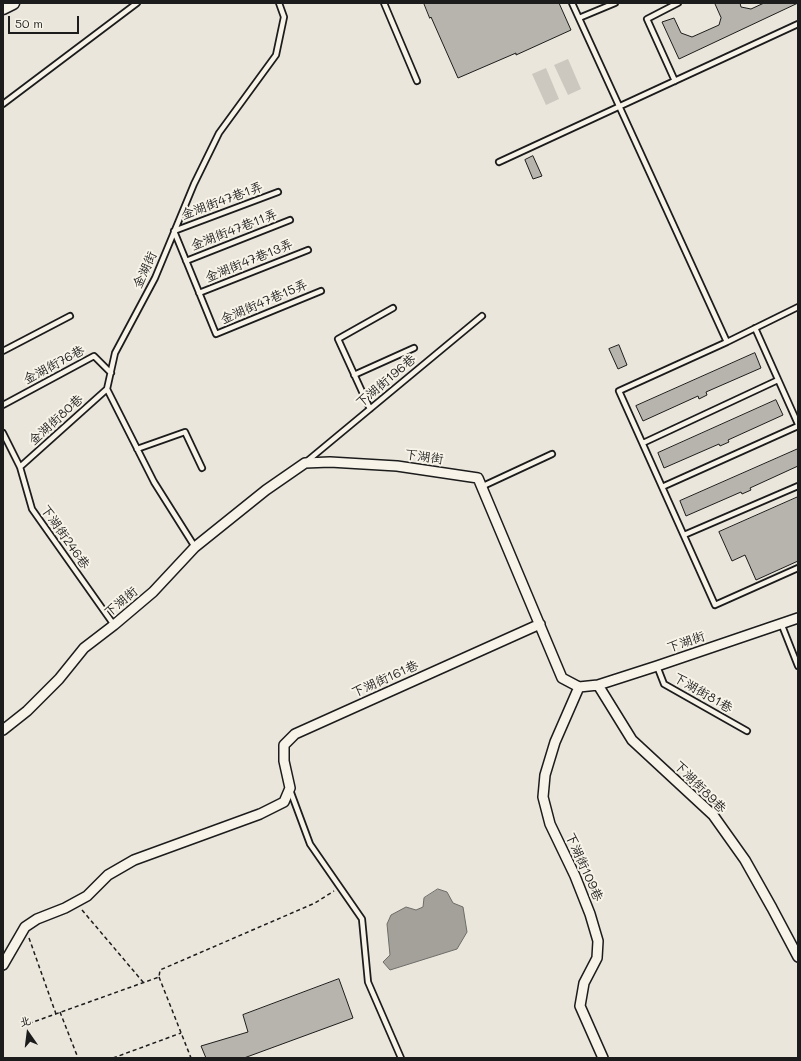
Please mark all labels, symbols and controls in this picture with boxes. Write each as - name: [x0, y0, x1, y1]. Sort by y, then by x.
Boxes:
- scale bar: [10, 8, 81, 34]
- text: 50 m: [15, 15, 43, 31]
- street label: 金湖街47巷1弄: [179, 179, 265, 223]
- street label: 金湖街47巷11弄: [189, 206, 279, 254]
- street label: 金湖街47巷13弄: [203, 236, 295, 286]
- street label: 金湖街: [130, 249, 160, 291]
- street label: 金湖街47巷15弄: [218, 277, 310, 327]
- street label: 金湖街76巷: [21, 342, 87, 388]
- street label: 下湖街196巷: [353, 351, 419, 411]
- street label: 金湖街80巷: [26, 391, 86, 449]
- street label: 下湖街: [404, 447, 444, 467]
- street label: 下湖街246巷: [37, 502, 93, 572]
- street label: 下湖街: [101, 583, 141, 621]
- street label: 下湖街: [665, 628, 707, 656]
- street label: 下湖街161巷: [349, 657, 421, 701]
- street label: 下湖街81巷: [671, 670, 735, 716]
- street label: 下湖街89巷: [671, 758, 729, 816]
- street label: 下湖街109巷: [562, 830, 606, 904]
- text: 北: [18, 1012, 32, 1029]
- north arrow: [8, 1013, 48, 1053]

